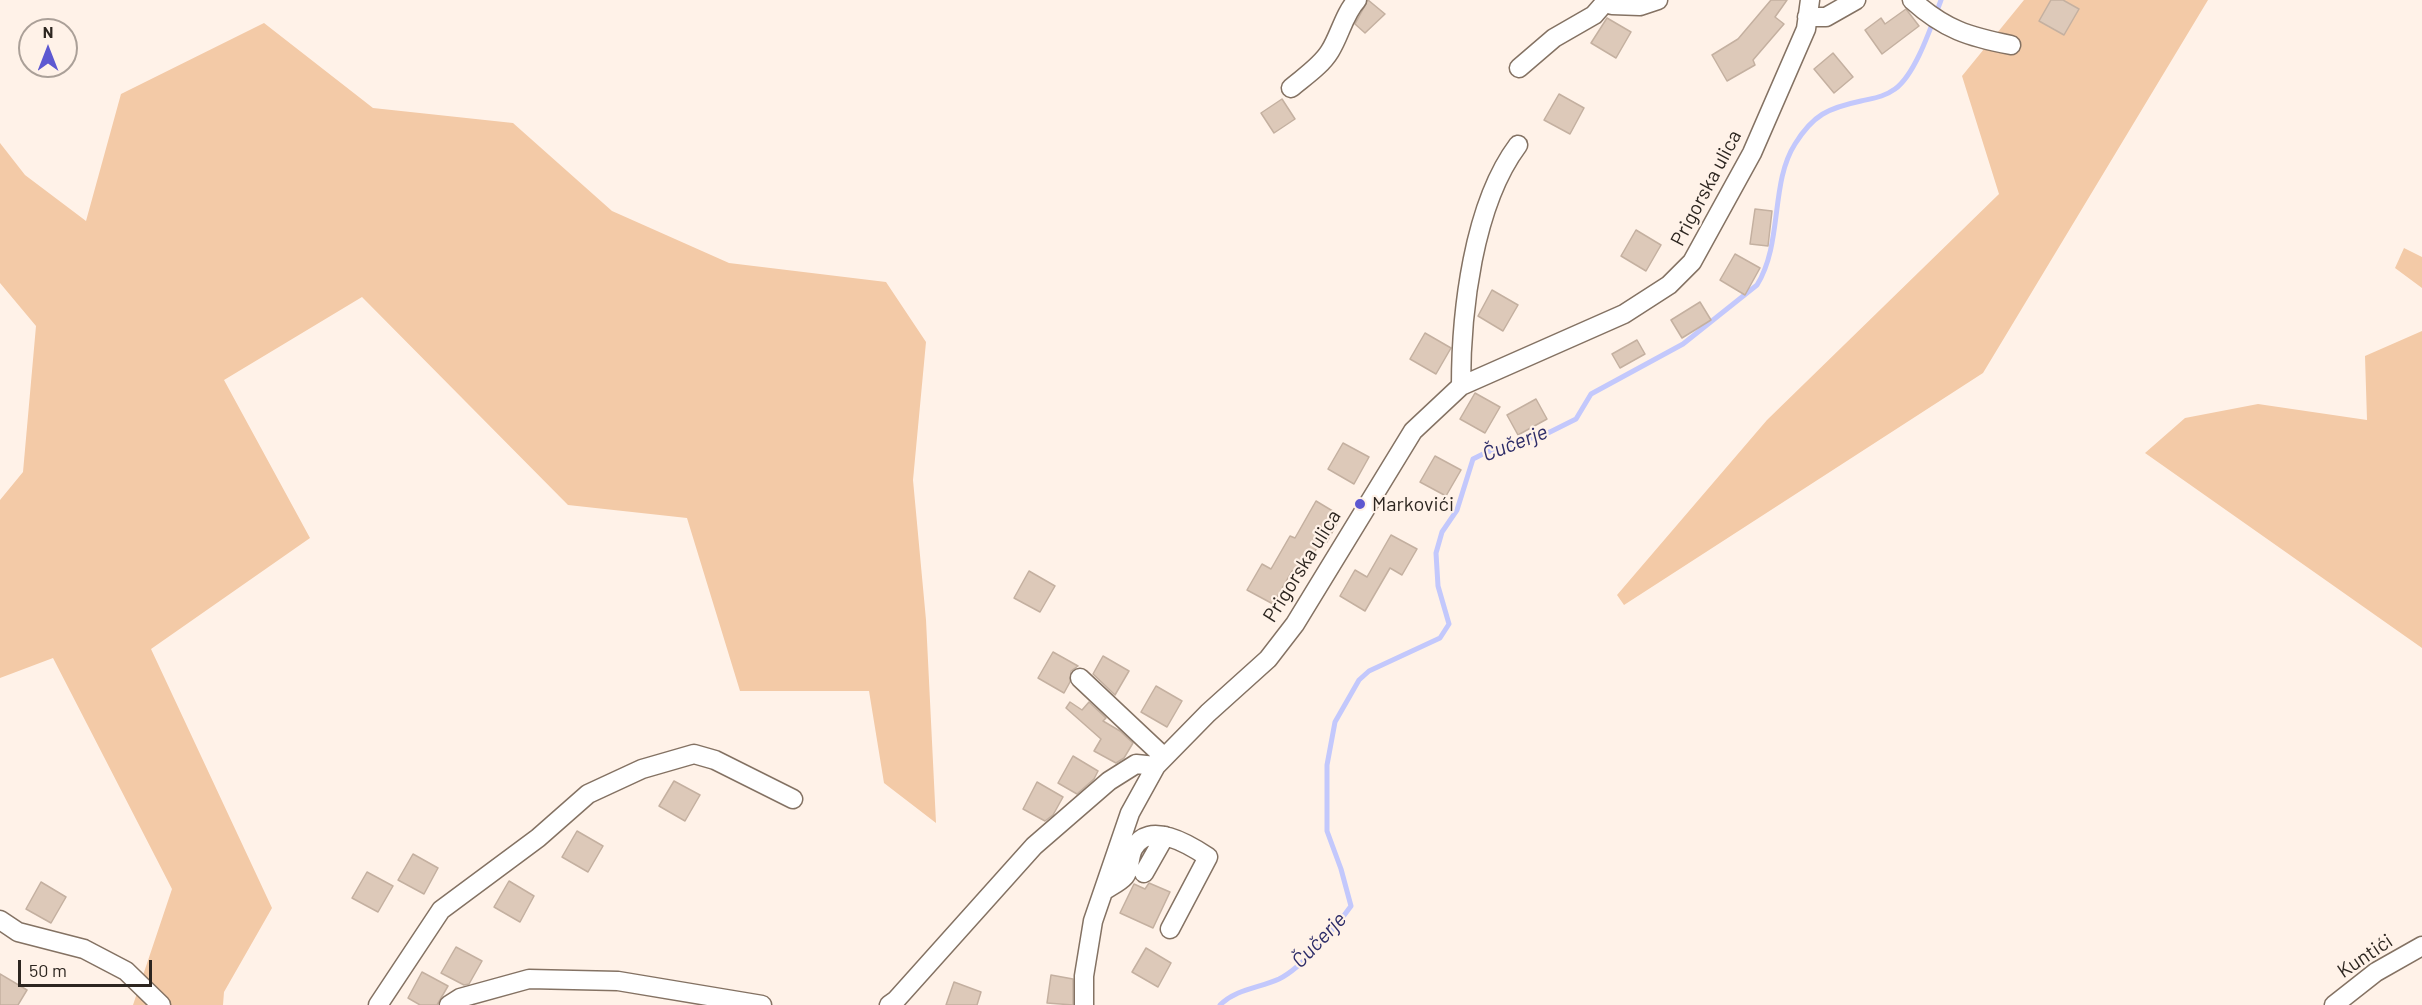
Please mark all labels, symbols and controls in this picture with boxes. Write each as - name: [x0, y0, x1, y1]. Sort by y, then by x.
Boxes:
- north arrow: [18, 18, 78, 78]
- text: N: [43, 22, 53, 41]
- street label: Prigorska ulica: [1665, 126, 1747, 250]
- water label: Čučerje: [1479, 419, 1551, 467]
- place label: Markovići: [1372, 492, 1454, 516]
- marker: Markovići: [1353, 497, 1367, 511]
- street label: Prigorska ulica: [1258, 505, 1346, 627]
- water label: Čučerje: [1286, 907, 1352, 973]
- street label: Kuntići: [2333, 929, 2397, 983]
- scale bar: [21, 948, 154, 986]
- text: 50 m: [29, 959, 67, 981]

